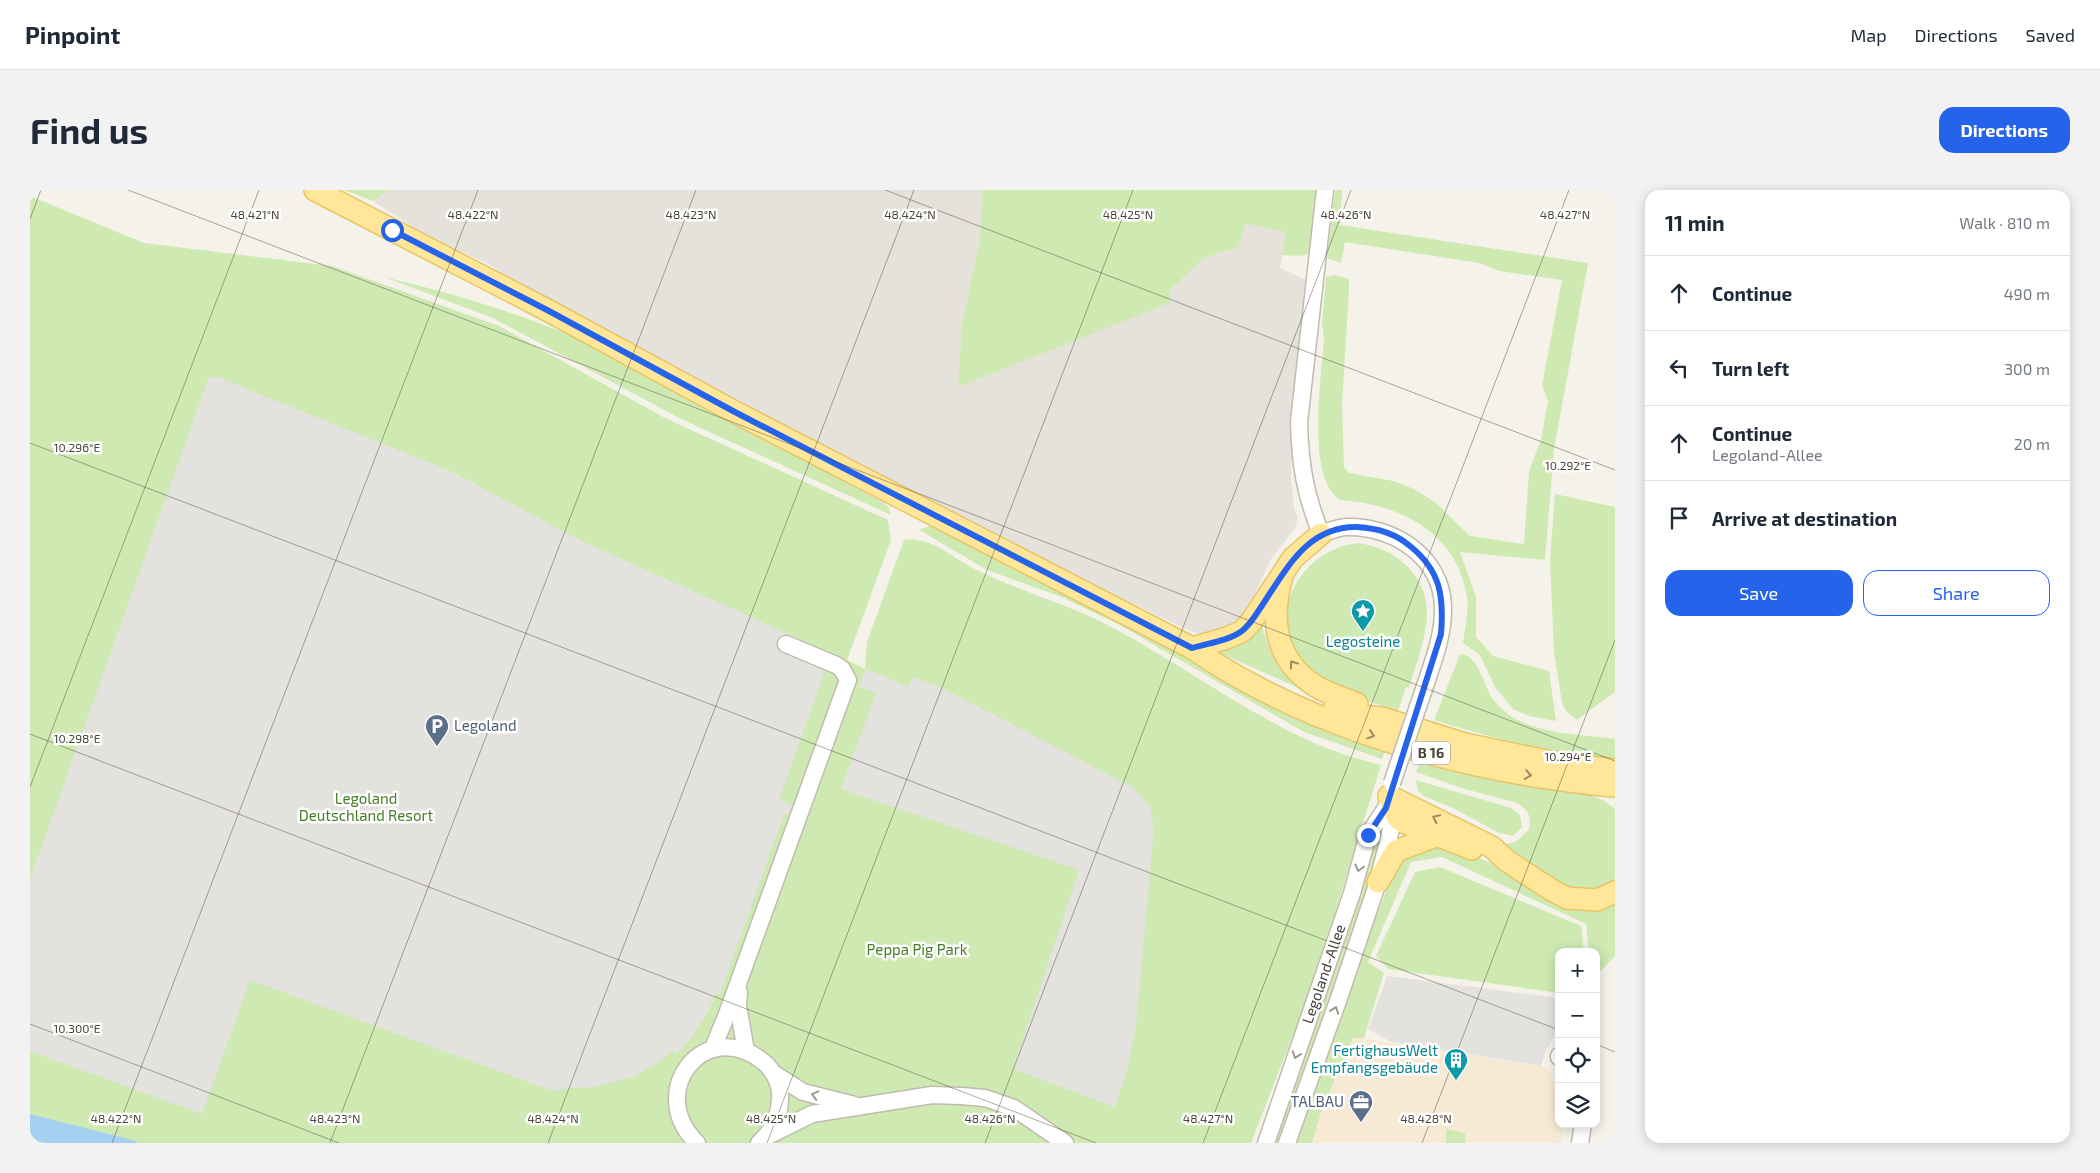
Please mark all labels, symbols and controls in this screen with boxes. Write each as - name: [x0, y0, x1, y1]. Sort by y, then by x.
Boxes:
- text: Pinpoint: [25, 20, 120, 49]
- text: Map: [1850, 24, 1887, 46]
- text: Directions: [1915, 24, 1998, 46]
- text: Saved: [2026, 24, 2075, 46]
- button: Directions: [1939, 107, 2070, 153]
- text: Find us: [30, 109, 148, 151]
- text: 48.421°N: [230, 207, 280, 221]
- text: 48.422°N: [448, 207, 499, 221]
- text: 48.423°N: [666, 207, 716, 221]
- text: 48.424°N: [884, 207, 936, 221]
- text: 48.425°N: [1103, 207, 1153, 221]
- text: 48.426°N: [1320, 207, 1372, 221]
- text: 48.427°N: [1540, 207, 1590, 221]
- text: 11 min: [1665, 210, 1725, 235]
- text: Walk · 810 m: [1959, 213, 2050, 232]
- route start: [381, 219, 404, 242]
- icon: ahead: [1665, 279, 1693, 307]
- text: Continue: [1712, 282, 1792, 305]
- text: 490 m: [2004, 284, 2050, 303]
- icon: left: [1665, 354, 1693, 382]
- text: Turn left: [1712, 357, 1789, 380]
- text: 300 m: [2004, 359, 2050, 378]
- text: Continue: [1712, 422, 1792, 445]
- icon: ahead: [1665, 429, 1693, 457]
- text: 20 m: [2014, 434, 2050, 453]
- text: 10.296°E: [54, 440, 100, 454]
- text: Legoland-Allee: [1712, 445, 1823, 464]
- text: 10.292°E: [1545, 458, 1591, 472]
- icon: arrive: [1665, 504, 1693, 532]
- text: Arrive at destination: [1712, 507, 1897, 530]
- button: Save: [1665, 570, 1853, 616]
- button: Share: [1863, 570, 2050, 616]
- place icon: Legosteine: [1350, 598, 1376, 632]
- place label: Legosteine: [1326, 632, 1400, 650]
- one-way arrow: [1290, 660, 1299, 670]
- parking icon: Legoland: [424, 713, 450, 747]
- place label: Legoland: [454, 716, 517, 734]
- one-way arrow: [1366, 729, 1375, 739]
- text: 10.298°E: [54, 731, 101, 745]
- road number: B 16: [1412, 742, 1450, 764]
- text: 10.294°E: [1545, 749, 1592, 763]
- one-way arrow: [1525, 769, 1533, 780]
- park label: Legoland Deutschland Resort: [299, 789, 433, 824]
- one-way arrow: [1432, 814, 1441, 824]
- route end: [1357, 824, 1380, 847]
- one-way arrow: [1355, 863, 1365, 871]
- street label: Legoland-Allee: [1298, 922, 1348, 1026]
- park label: Peppa Pig Park: [867, 940, 968, 958]
- map controls: [1555, 948, 1600, 1128]
- button: +: [1555, 948, 1600, 993]
- button: −: [1555, 993, 1600, 1038]
- one-way arrow: [1329, 1006, 1339, 1015]
- text: 10.300°E: [54, 1021, 101, 1035]
- button: locate: [1555, 1038, 1600, 1083]
- place label: FertighausWelt Empfangsgebäude: [1311, 1041, 1438, 1076]
- building icon: FertighausWelt Empfangsgebäude: [1443, 1047, 1469, 1081]
- one-way arrow: [1292, 1050, 1302, 1059]
- button: layers: [1555, 1083, 1600, 1128]
- office icon: TALBAU: [1348, 1089, 1374, 1123]
- one-way arrow: [811, 1090, 820, 1101]
- place label: TALBAU: [1291, 1092, 1344, 1110]
- text: 48.422°N: [91, 1111, 142, 1125]
- text: 48.423°N: [310, 1111, 360, 1125]
- text: 48.424°N: [527, 1111, 579, 1125]
- text: 48.425°N: [746, 1111, 796, 1125]
- text: 48.426°N: [964, 1111, 1016, 1125]
- text: 48.427°N: [1183, 1111, 1233, 1125]
- text: 48.428°N: [1400, 1111, 1452, 1125]

